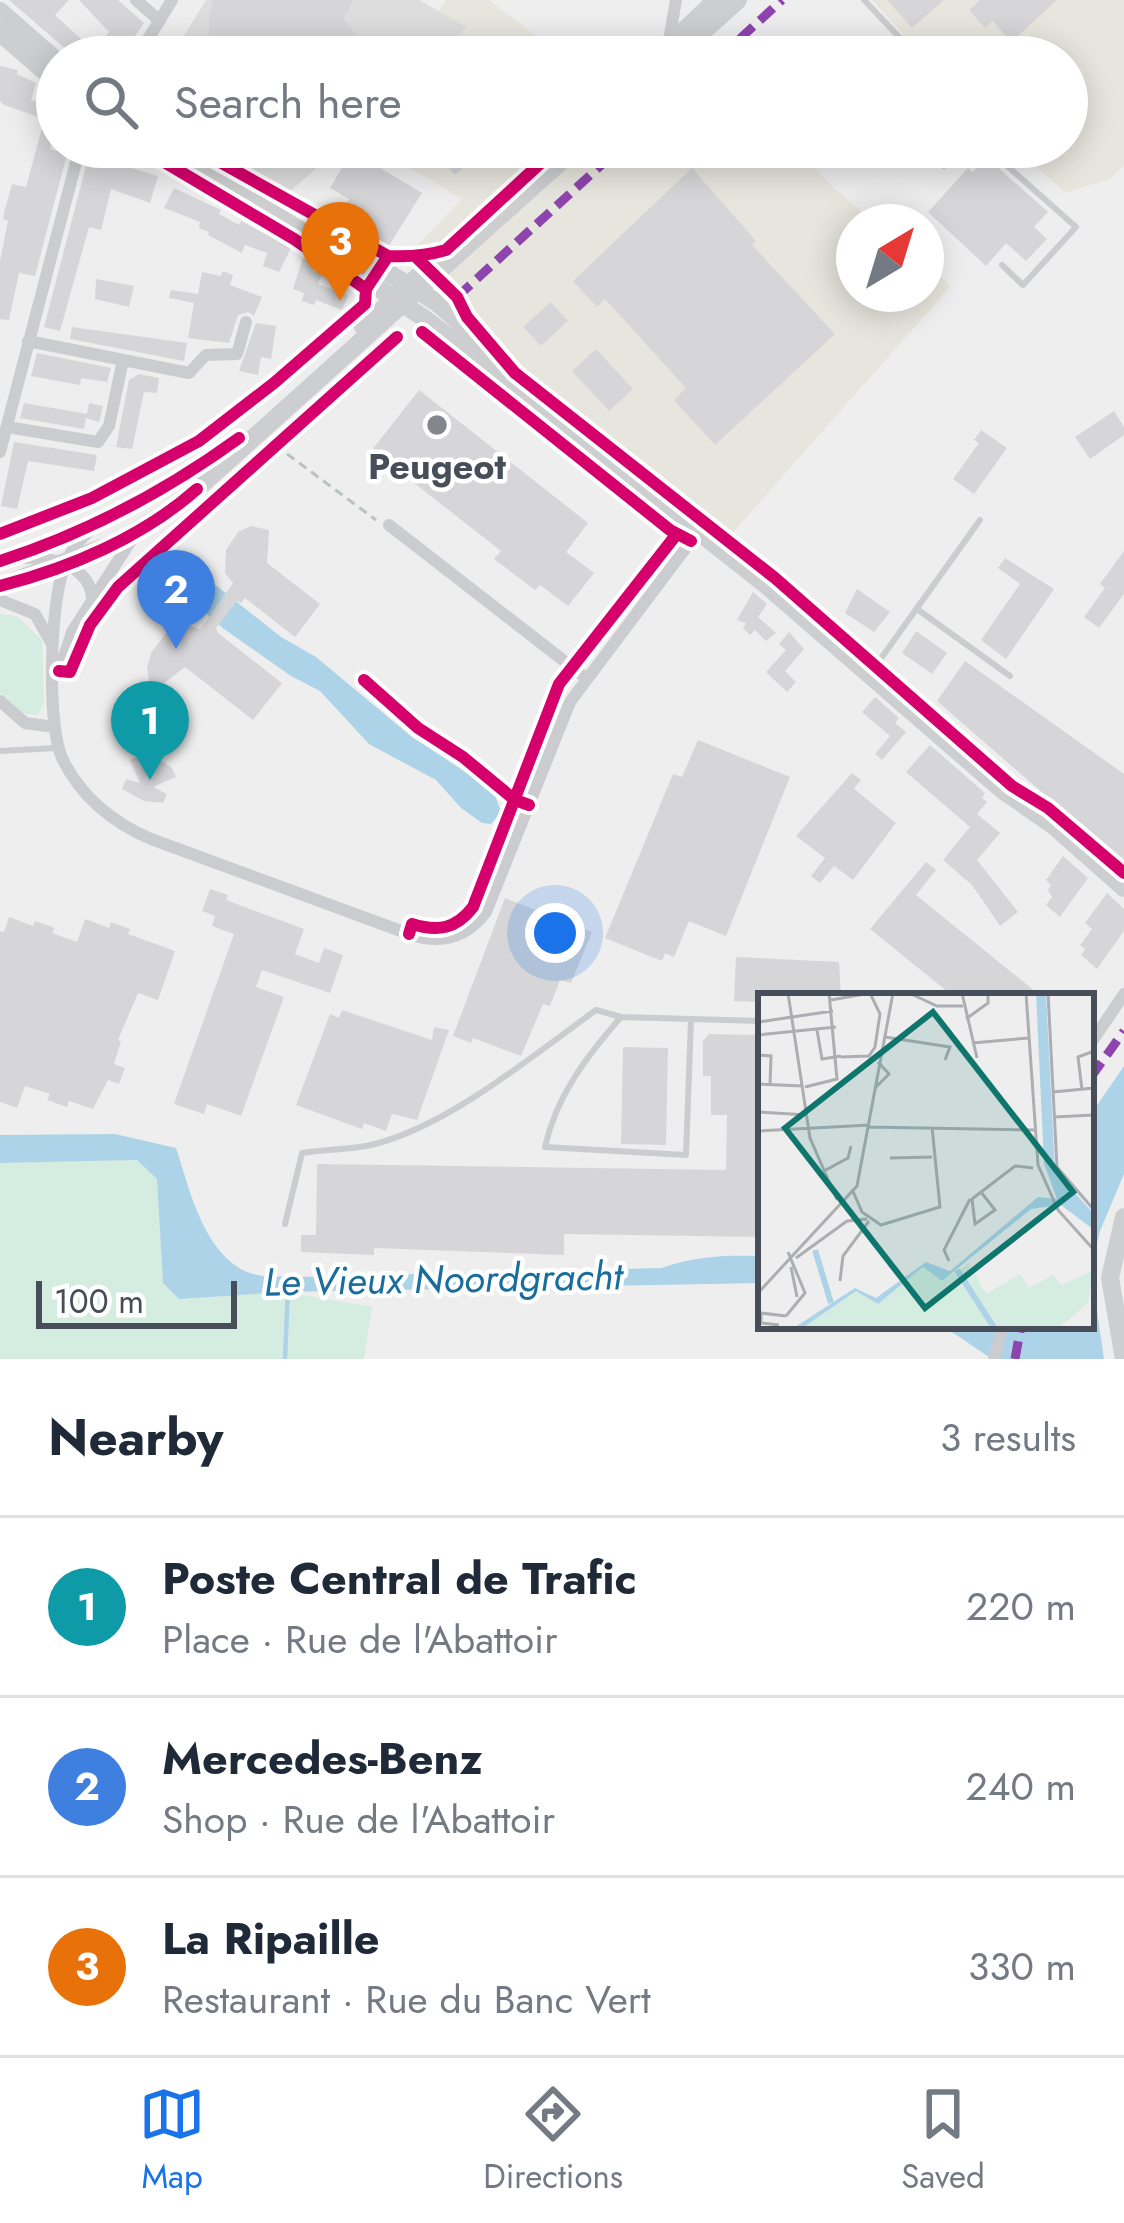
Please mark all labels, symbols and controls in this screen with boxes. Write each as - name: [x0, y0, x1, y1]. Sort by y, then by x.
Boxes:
- search box: [36, 36, 1088, 168]
- icon: search: [78, 69, 144, 135]
- text: Search here: [174, 70, 402, 135]
- pin: 3: [301, 202, 379, 301]
- north arrow: [836, 204, 944, 312]
- marker: Peugeot: [424, 412, 450, 438]
- place label: Peugeot: [368, 440, 507, 492]
- pin: 2: [137, 550, 215, 649]
- pin: 1: [111, 681, 189, 780]
- your location: [525, 903, 585, 963]
- inset map: [758, 993, 1094, 1329]
- water label: Le Vieux Noordgracht: [263, 1247, 625, 1311]
- scale bar: [36, 1275, 237, 1328]
- text: 100 m: [54, 1278, 144, 1325]
- text: Nearby: [48, 1400, 223, 1474]
- text: 3 results: [940, 1409, 1076, 1466]
- text: Poste Central de Trafic: [162, 1546, 637, 1611]
- text: 1: [77, 1578, 97, 1635]
- text: 220 m: [966, 1578, 1076, 1635]
- text: Place · Rue de l'Abattoir: [162, 1611, 558, 1668]
- text: Mercedes-Benz: [162, 1726, 483, 1791]
- text: 2: [74, 1758, 100, 1815]
- text: 240 m: [966, 1758, 1076, 1815]
- text: Shop · Rue de l'Abattoir: [162, 1791, 555, 1848]
- text: La Ripaille: [162, 1906, 380, 1971]
- text: 3: [75, 1938, 99, 1995]
- text: 330 m: [968, 1938, 1076, 1995]
- text: Restaurant · Rue du Banc Vert: [162, 1971, 651, 2028]
- tab: Map: [139, 2081, 205, 2200]
- tab: Directions: [483, 2081, 623, 2200]
- tab: Saved: [901, 2081, 985, 2200]

